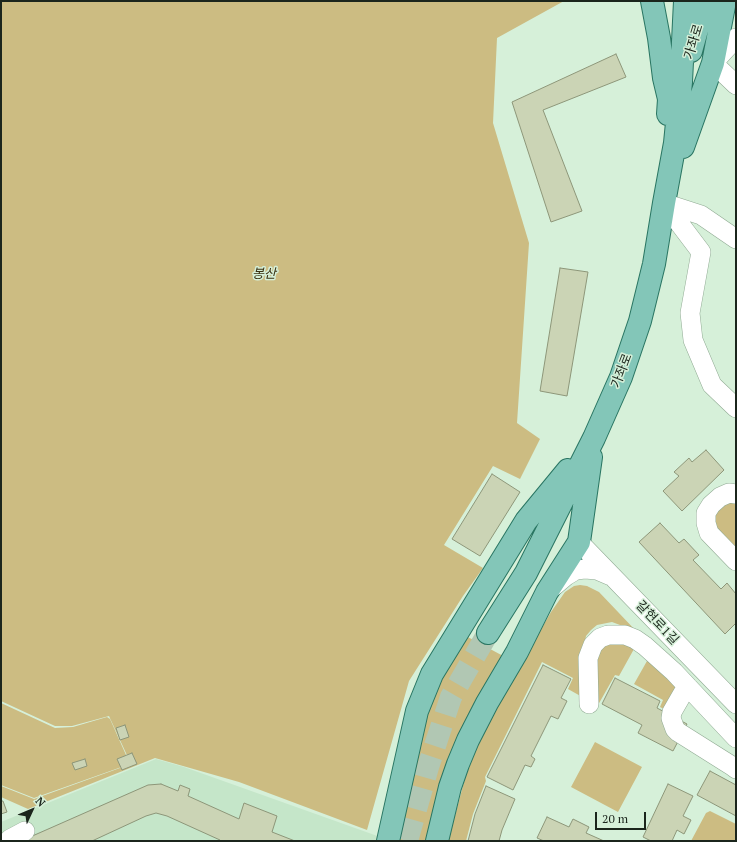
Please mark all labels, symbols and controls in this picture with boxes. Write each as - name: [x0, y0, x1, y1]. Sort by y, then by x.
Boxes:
- street label: 가좌로: [681, 23, 707, 61]
- park label: 봉산: [252, 266, 276, 282]
- street label: 가좌로: [608, 351, 636, 391]
- street label: 갈현로1길: [632, 598, 682, 648]
- north arrow: [12, 790, 52, 830]
- text: N: [33, 794, 49, 810]
- scale bar: [597, 804, 648, 830]
- text: 20 m: [602, 811, 628, 826]

